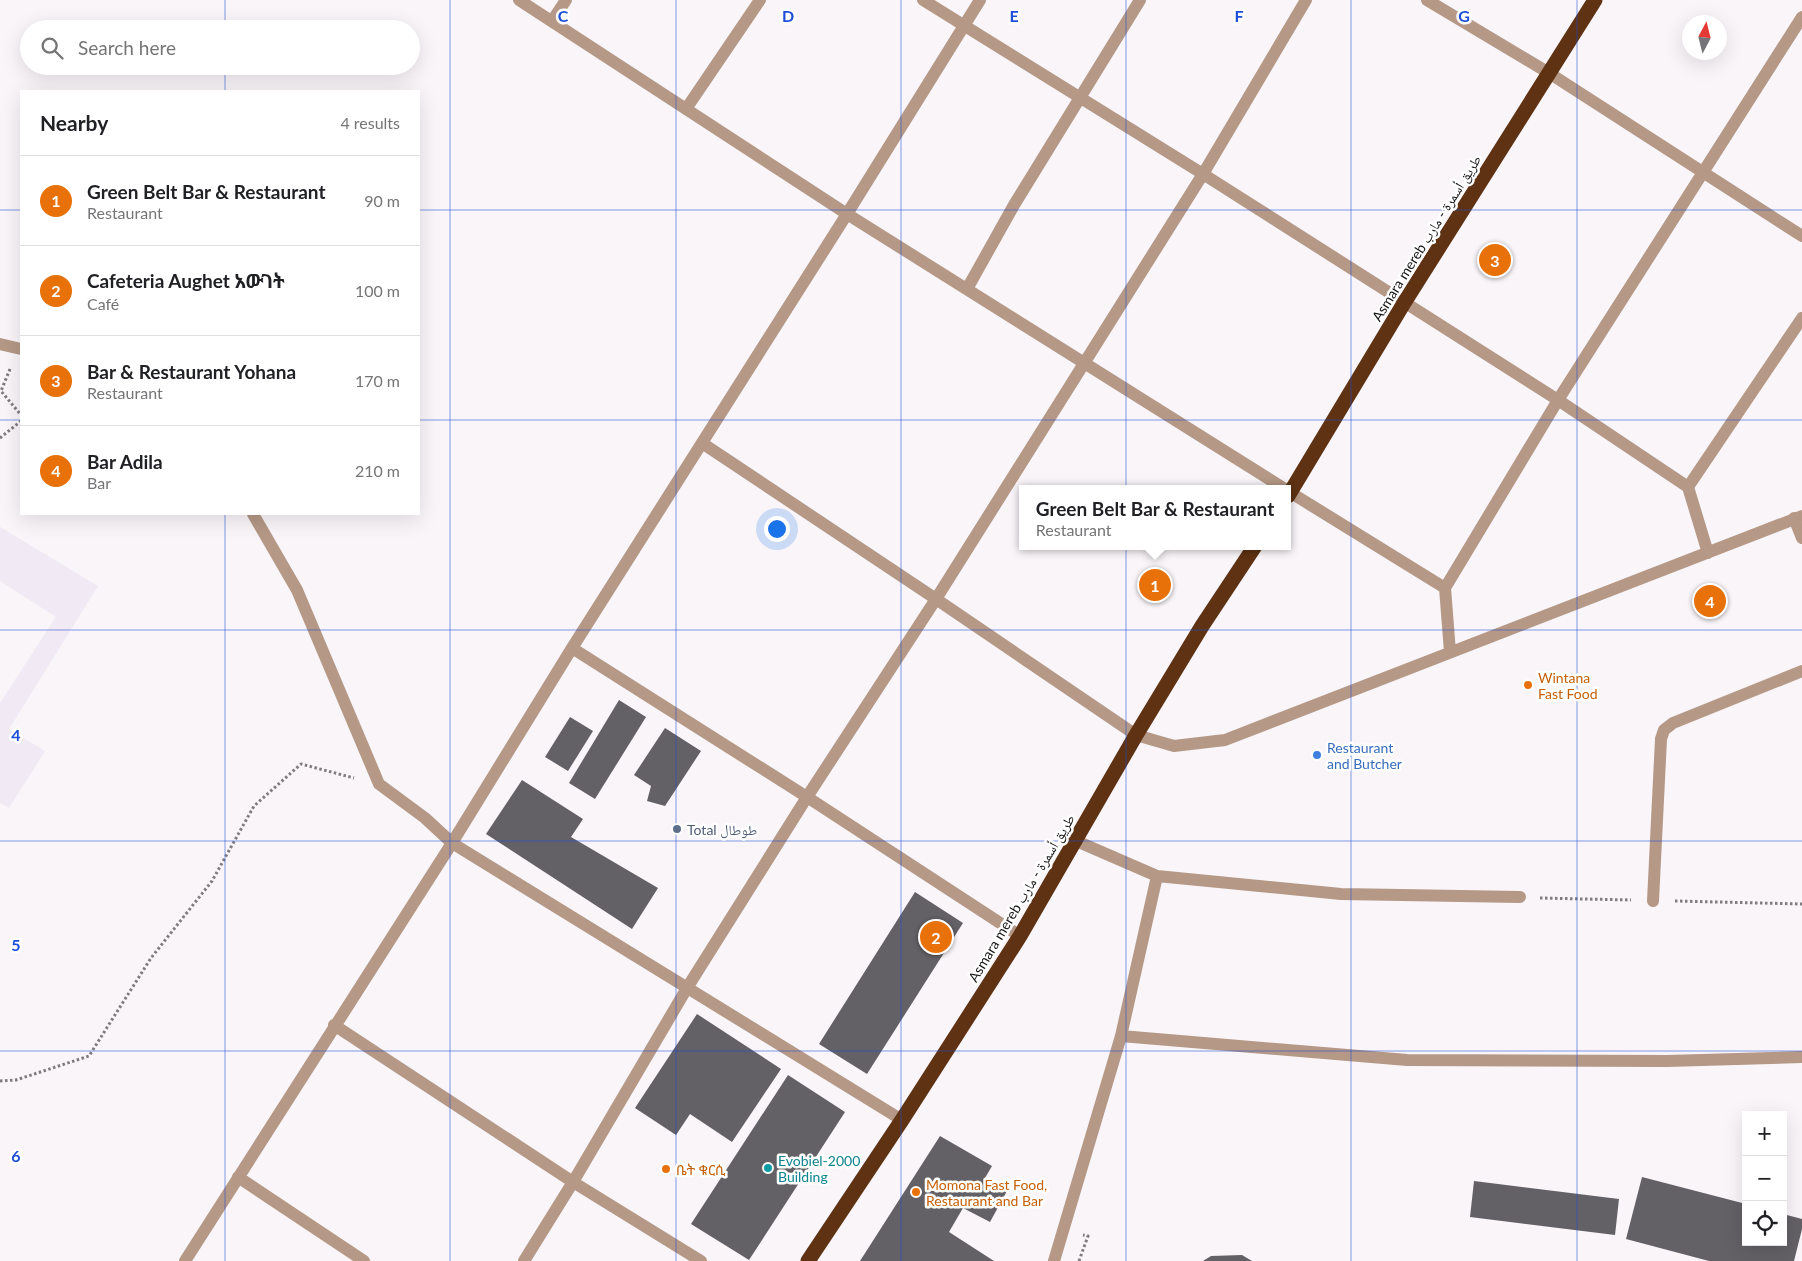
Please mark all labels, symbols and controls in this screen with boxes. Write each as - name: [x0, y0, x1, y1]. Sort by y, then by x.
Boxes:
- text: C: [558, 6, 569, 25]
- text: D: [782, 6, 794, 25]
- text: E: [1009, 6, 1019, 25]
- text: F: [1234, 6, 1244, 25]
- text: G: [1458, 6, 1470, 25]
- north arrow: [1682, 15, 1727, 60]
- search box: [20, 20, 420, 75]
- icon: search: [38, 34, 66, 62]
- text: Search here: [78, 36, 176, 59]
- text: Nearby: [40, 110, 108, 135]
- text: 4 results: [340, 113, 400, 132]
- street label: Asmara mereb طريق أسمرة - مارب: [1368, 152, 1486, 325]
- text: Green Belt Bar & Restaurant: [87, 180, 325, 203]
- text: 1: [51, 191, 61, 210]
- text: 90 m: [364, 191, 400, 210]
- text: Restaurant: [87, 203, 163, 222]
- pin: 3: [1479, 241, 1511, 279]
- text: Cafeteria Aughet አውገት: [87, 269, 285, 292]
- text: 2: [51, 281, 61, 300]
- text: 100 m: [355, 281, 400, 300]
- text: Café: [87, 294, 119, 313]
- text: Bar & Restaurant Yohana: [87, 360, 296, 383]
- text: 3: [51, 371, 61, 390]
- text: 170 m: [355, 371, 400, 390]
- text: Restaurant: [87, 383, 163, 402]
- text: Bar Adila: [87, 450, 163, 473]
- text: 4: [51, 461, 61, 480]
- text: 210 m: [355, 461, 400, 480]
- text: Bar: [87, 473, 111, 492]
- popup: [1019, 485, 1291, 550]
- text: Green Belt Bar & Restaurant: [1036, 497, 1274, 520]
- your location: [764, 516, 790, 542]
- text: Restaurant: [1036, 520, 1111, 539]
- pin: 1: [1139, 566, 1171, 604]
- pin: 4: [1694, 582, 1726, 620]
- place label: Wintana Fast Food: [1538, 669, 1598, 702]
- marker: Wintana Fast Food: [1522, 679, 1534, 691]
- text: 4: [11, 725, 21, 744]
- place label: Restaurant and Butcher: [1327, 739, 1402, 772]
- marker: Restaurant and Butcher: [1311, 749, 1323, 761]
- street label: Asmara mereb طريق أسمرة - مارب: [964, 811, 1080, 986]
- place label: Total طوطال: [687, 821, 757, 839]
- marker: Total طوطال: [671, 823, 683, 835]
- pin: 2: [920, 918, 952, 956]
- text: 5: [11, 935, 21, 954]
- map controls: [1742, 1111, 1787, 1246]
- button: +: [1742, 1111, 1787, 1156]
- text: 6: [11, 1146, 21, 1165]
- place label: Evobiel-2000 Building: [778, 1152, 860, 1185]
- button: −: [1742, 1156, 1787, 1201]
- place label: ቤት ቁርሲ: [676, 1161, 726, 1178]
- marker: Evobiel-2000 Building: [762, 1162, 774, 1174]
- marker: ቤት ቁርሲ: [660, 1163, 672, 1175]
- place label: Momona Fast Food, Restaurant and Bar: [926, 1176, 1047, 1209]
- marker: Momona Fast Food, Restaurant and Bar: [910, 1186, 922, 1198]
- button: locate: [1742, 1201, 1787, 1246]

